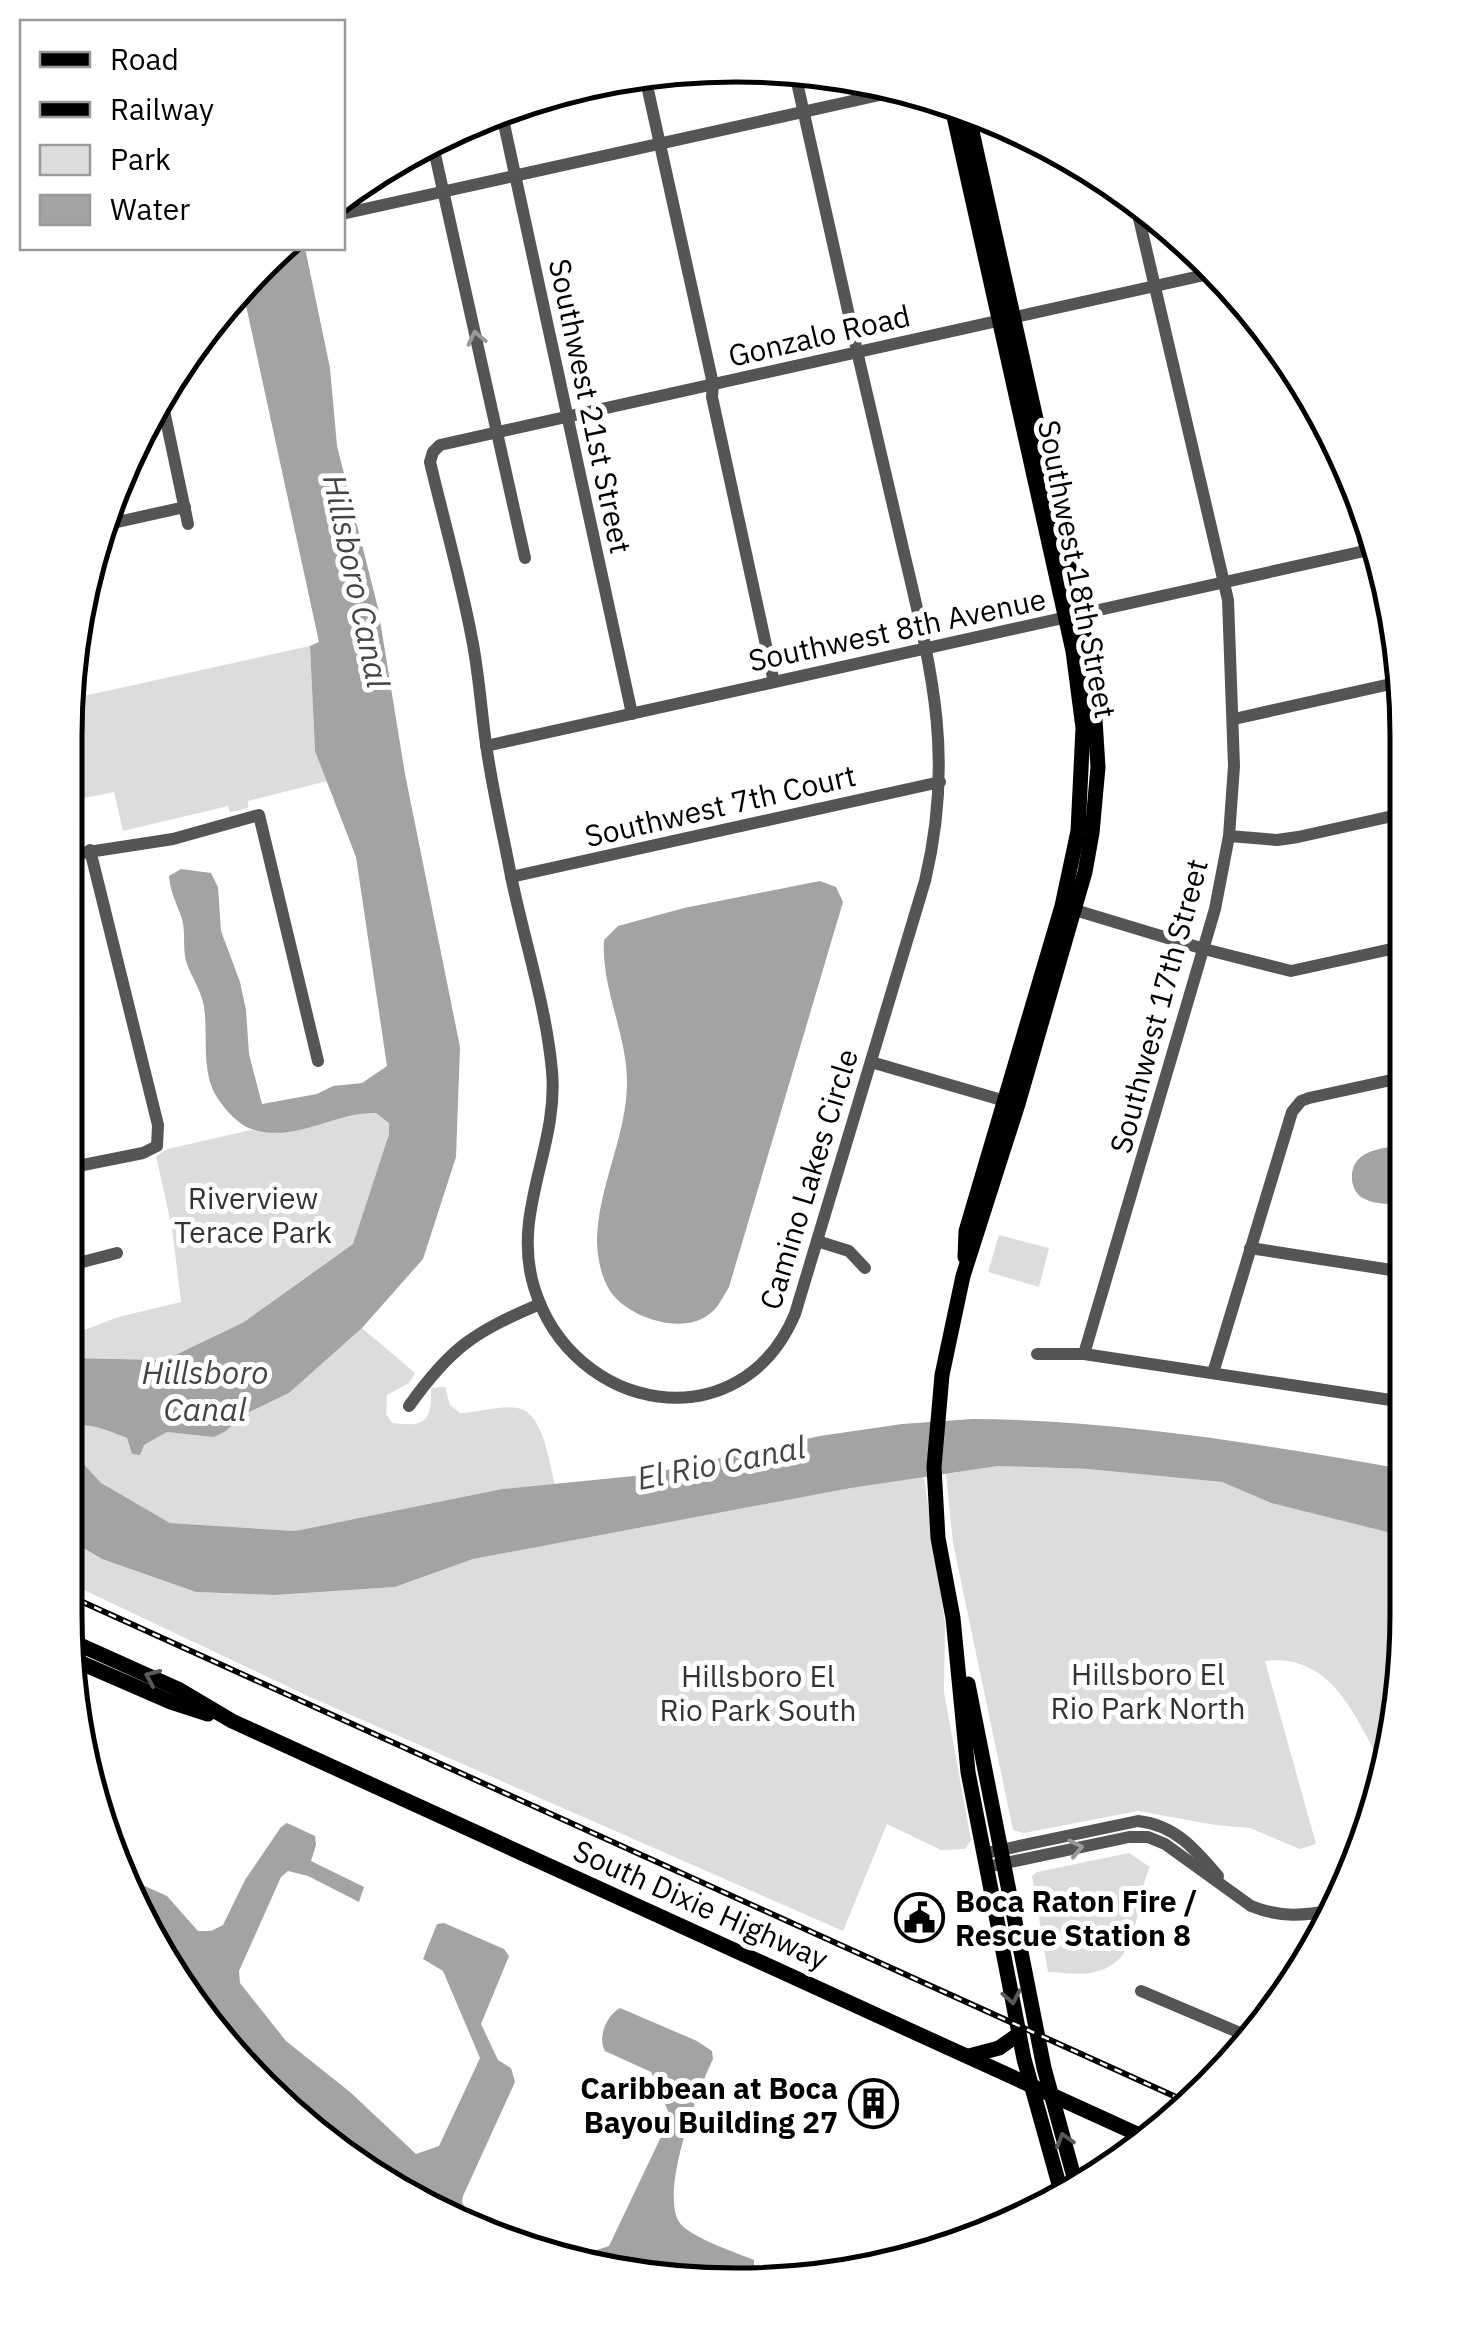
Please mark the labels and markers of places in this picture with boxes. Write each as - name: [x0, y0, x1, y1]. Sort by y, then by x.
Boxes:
- place label: Boca Raton Fire / Rescue Station 8: [955, 1881, 1198, 1954]
- public building icon: Boca Raton Fire / Rescue Station 8: [894, 1891, 946, 1943]
- place label: Caribbean at Boca Bayou Building 27: [580, 2068, 838, 2141]
- building icon: Caribbean at Boca Bayou Building 27: [847, 2078, 899, 2130]

